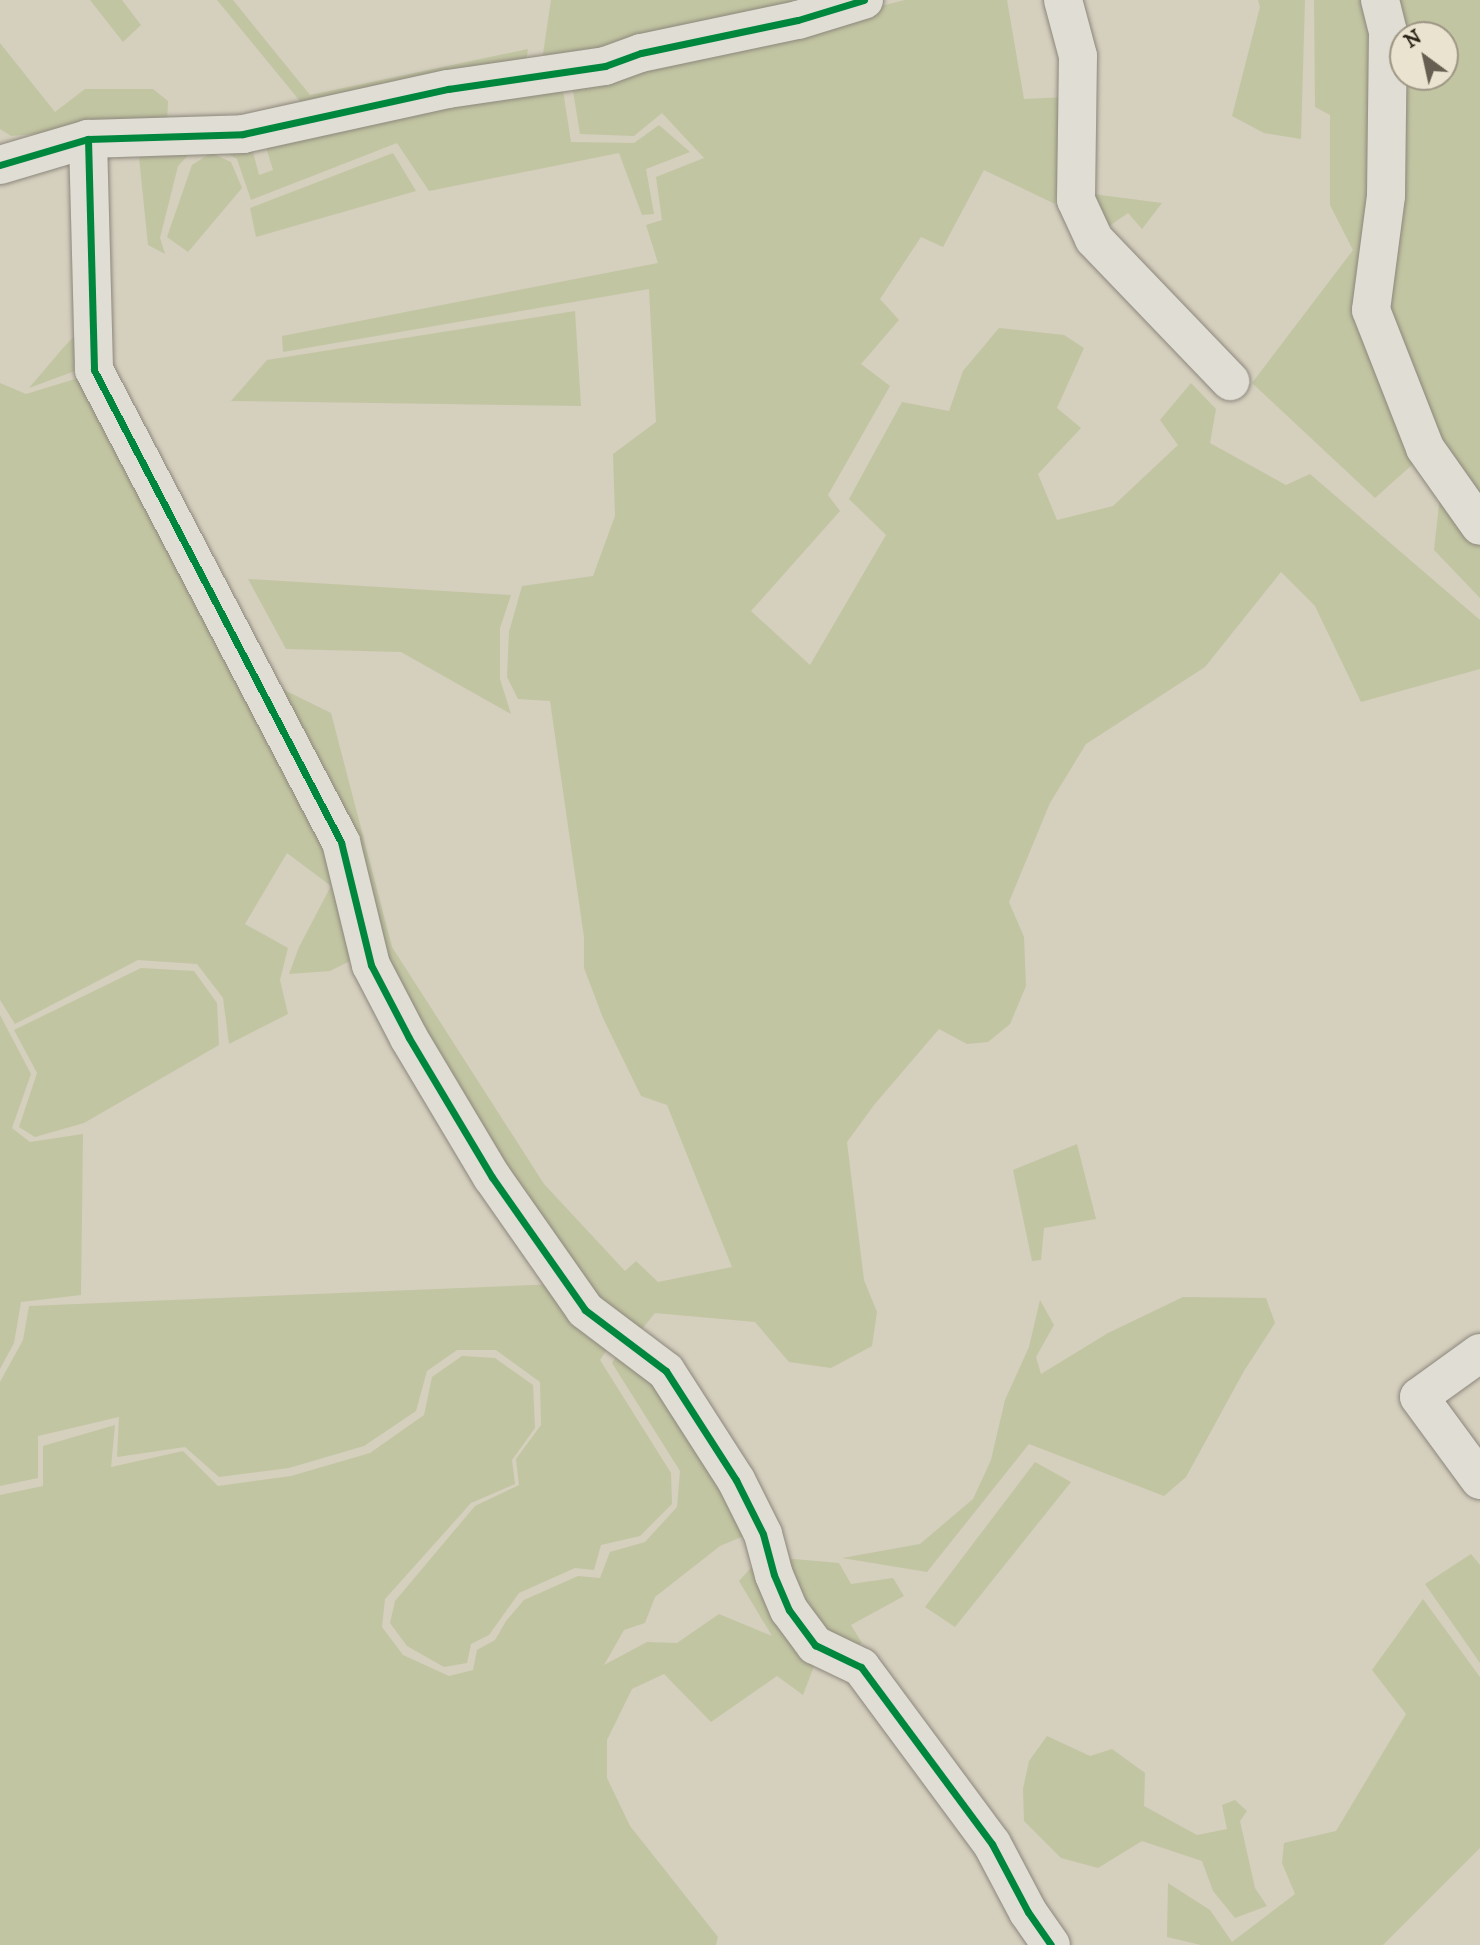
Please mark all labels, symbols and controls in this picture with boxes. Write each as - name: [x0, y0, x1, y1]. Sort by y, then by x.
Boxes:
- north arrow: [1389, 21, 1459, 91]
- text: N: [1401, 26, 1426, 54]

